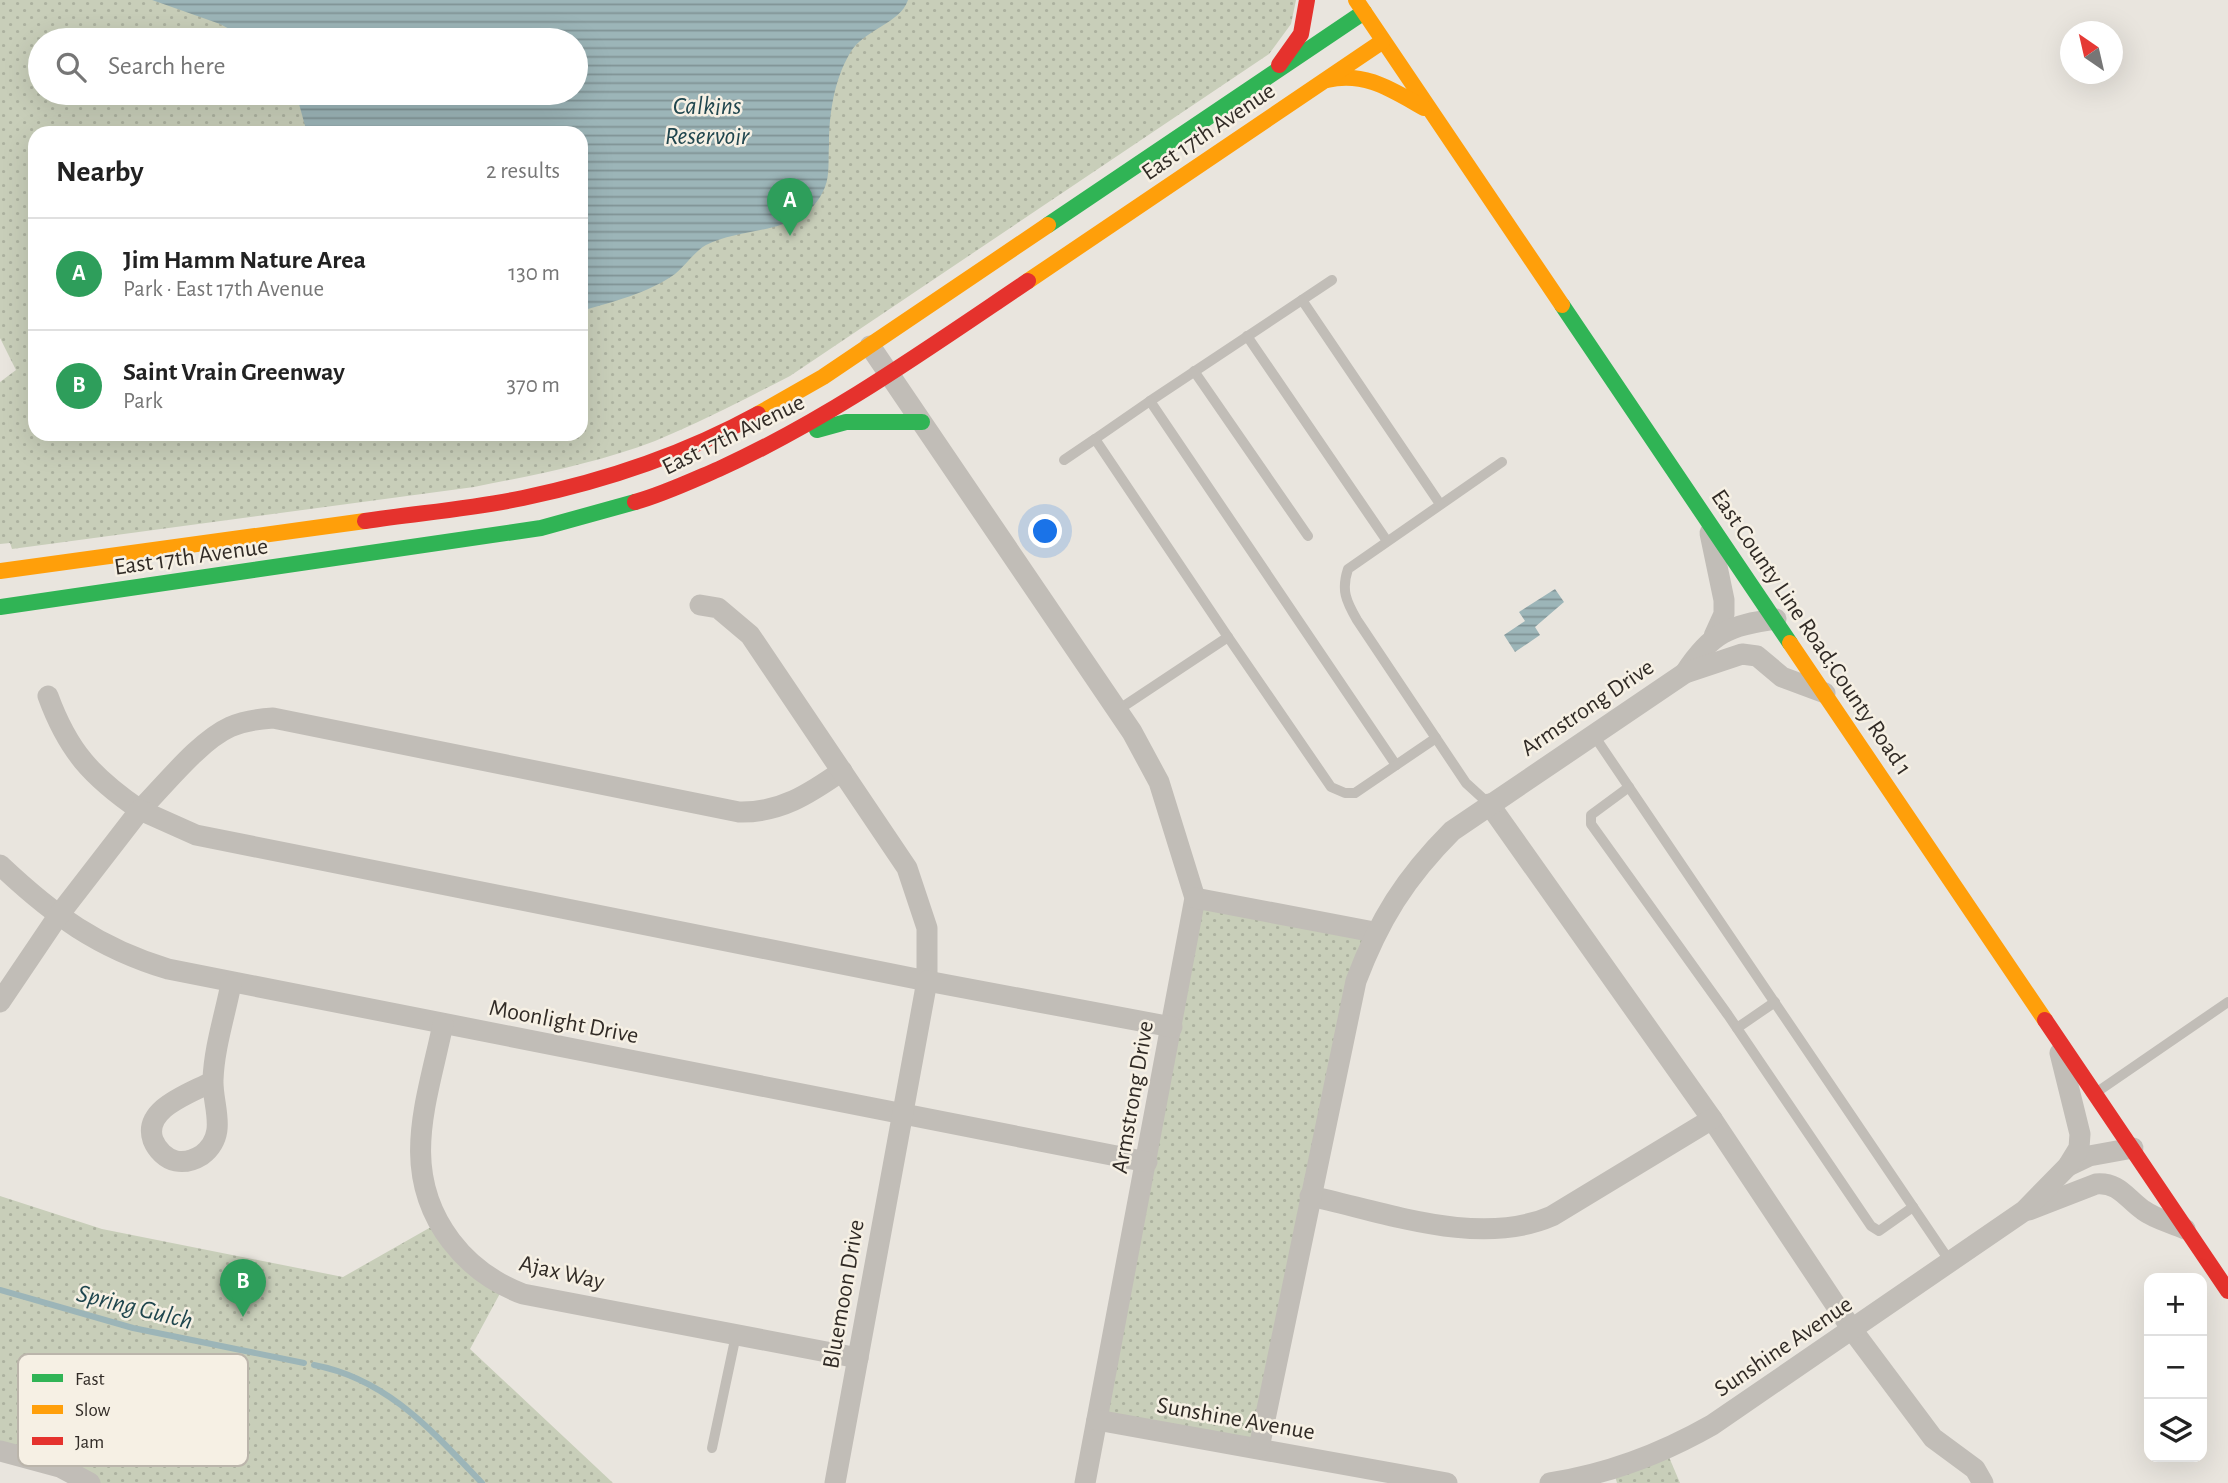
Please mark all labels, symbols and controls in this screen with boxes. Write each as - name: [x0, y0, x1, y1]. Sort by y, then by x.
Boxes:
- north arrow: [2060, 21, 2123, 84]
- search box: [28, 28, 588, 105]
- icon: search: [52, 48, 90, 86]
- text: Search here: [108, 53, 226, 79]
- street label: East 17th Avenue: [1138, 79, 1280, 185]
- water label: Calkins Reservoir: [665, 93, 751, 149]
- text: Nearby: [56, 157, 144, 187]
- text: 2 results: [486, 160, 560, 183]
- pin: A: [767, 178, 813, 236]
- text: Jim Hamm Nature Area: [123, 247, 366, 273]
- text: A: [72, 262, 86, 285]
- text: 130 m: [508, 262, 560, 285]
- text: Park · East 17th Avenue: [123, 278, 324, 301]
- text: Saint Vrain Greenway: [123, 359, 345, 385]
- text: B: [72, 374, 86, 397]
- text: 370 m: [507, 374, 560, 397]
- text: Park: [123, 390, 163, 413]
- street label: East 17th Avenue: [659, 390, 808, 480]
- street label: East County Line Road;County Road 1: [1706, 485, 1916, 780]
- your location: [1028, 514, 1062, 548]
- street label: East 17th Avenue: [113, 534, 270, 580]
- street label: Armstrong Drive: [1517, 655, 1658, 761]
- street label: Moonlight Drive: [487, 996, 641, 1048]
- street label: Armstrong Drive: [1108, 1019, 1158, 1175]
- street label: Bluemoon Drive: [819, 1218, 869, 1371]
- street label: Ajax Way: [517, 1252, 607, 1294]
- pin: B: [220, 1259, 266, 1317]
- map controls: [2144, 1273, 2207, 1462]
- button: +: [2144, 1273, 2207, 1336]
- water label: Spring Gulch: [74, 1280, 195, 1334]
- street label: Sunshine Avenue: [1710, 1292, 1857, 1402]
- button: −: [2144, 1336, 2207, 1399]
- legend: [18, 1354, 248, 1466]
- text: Fast: [75, 1370, 105, 1389]
- street label: Sunshine Avenue: [1155, 1393, 1317, 1445]
- button: layers: [2144, 1399, 2207, 1462]
- text: Slow: [75, 1401, 111, 1420]
- text: Jam: [75, 1433, 104, 1452]

